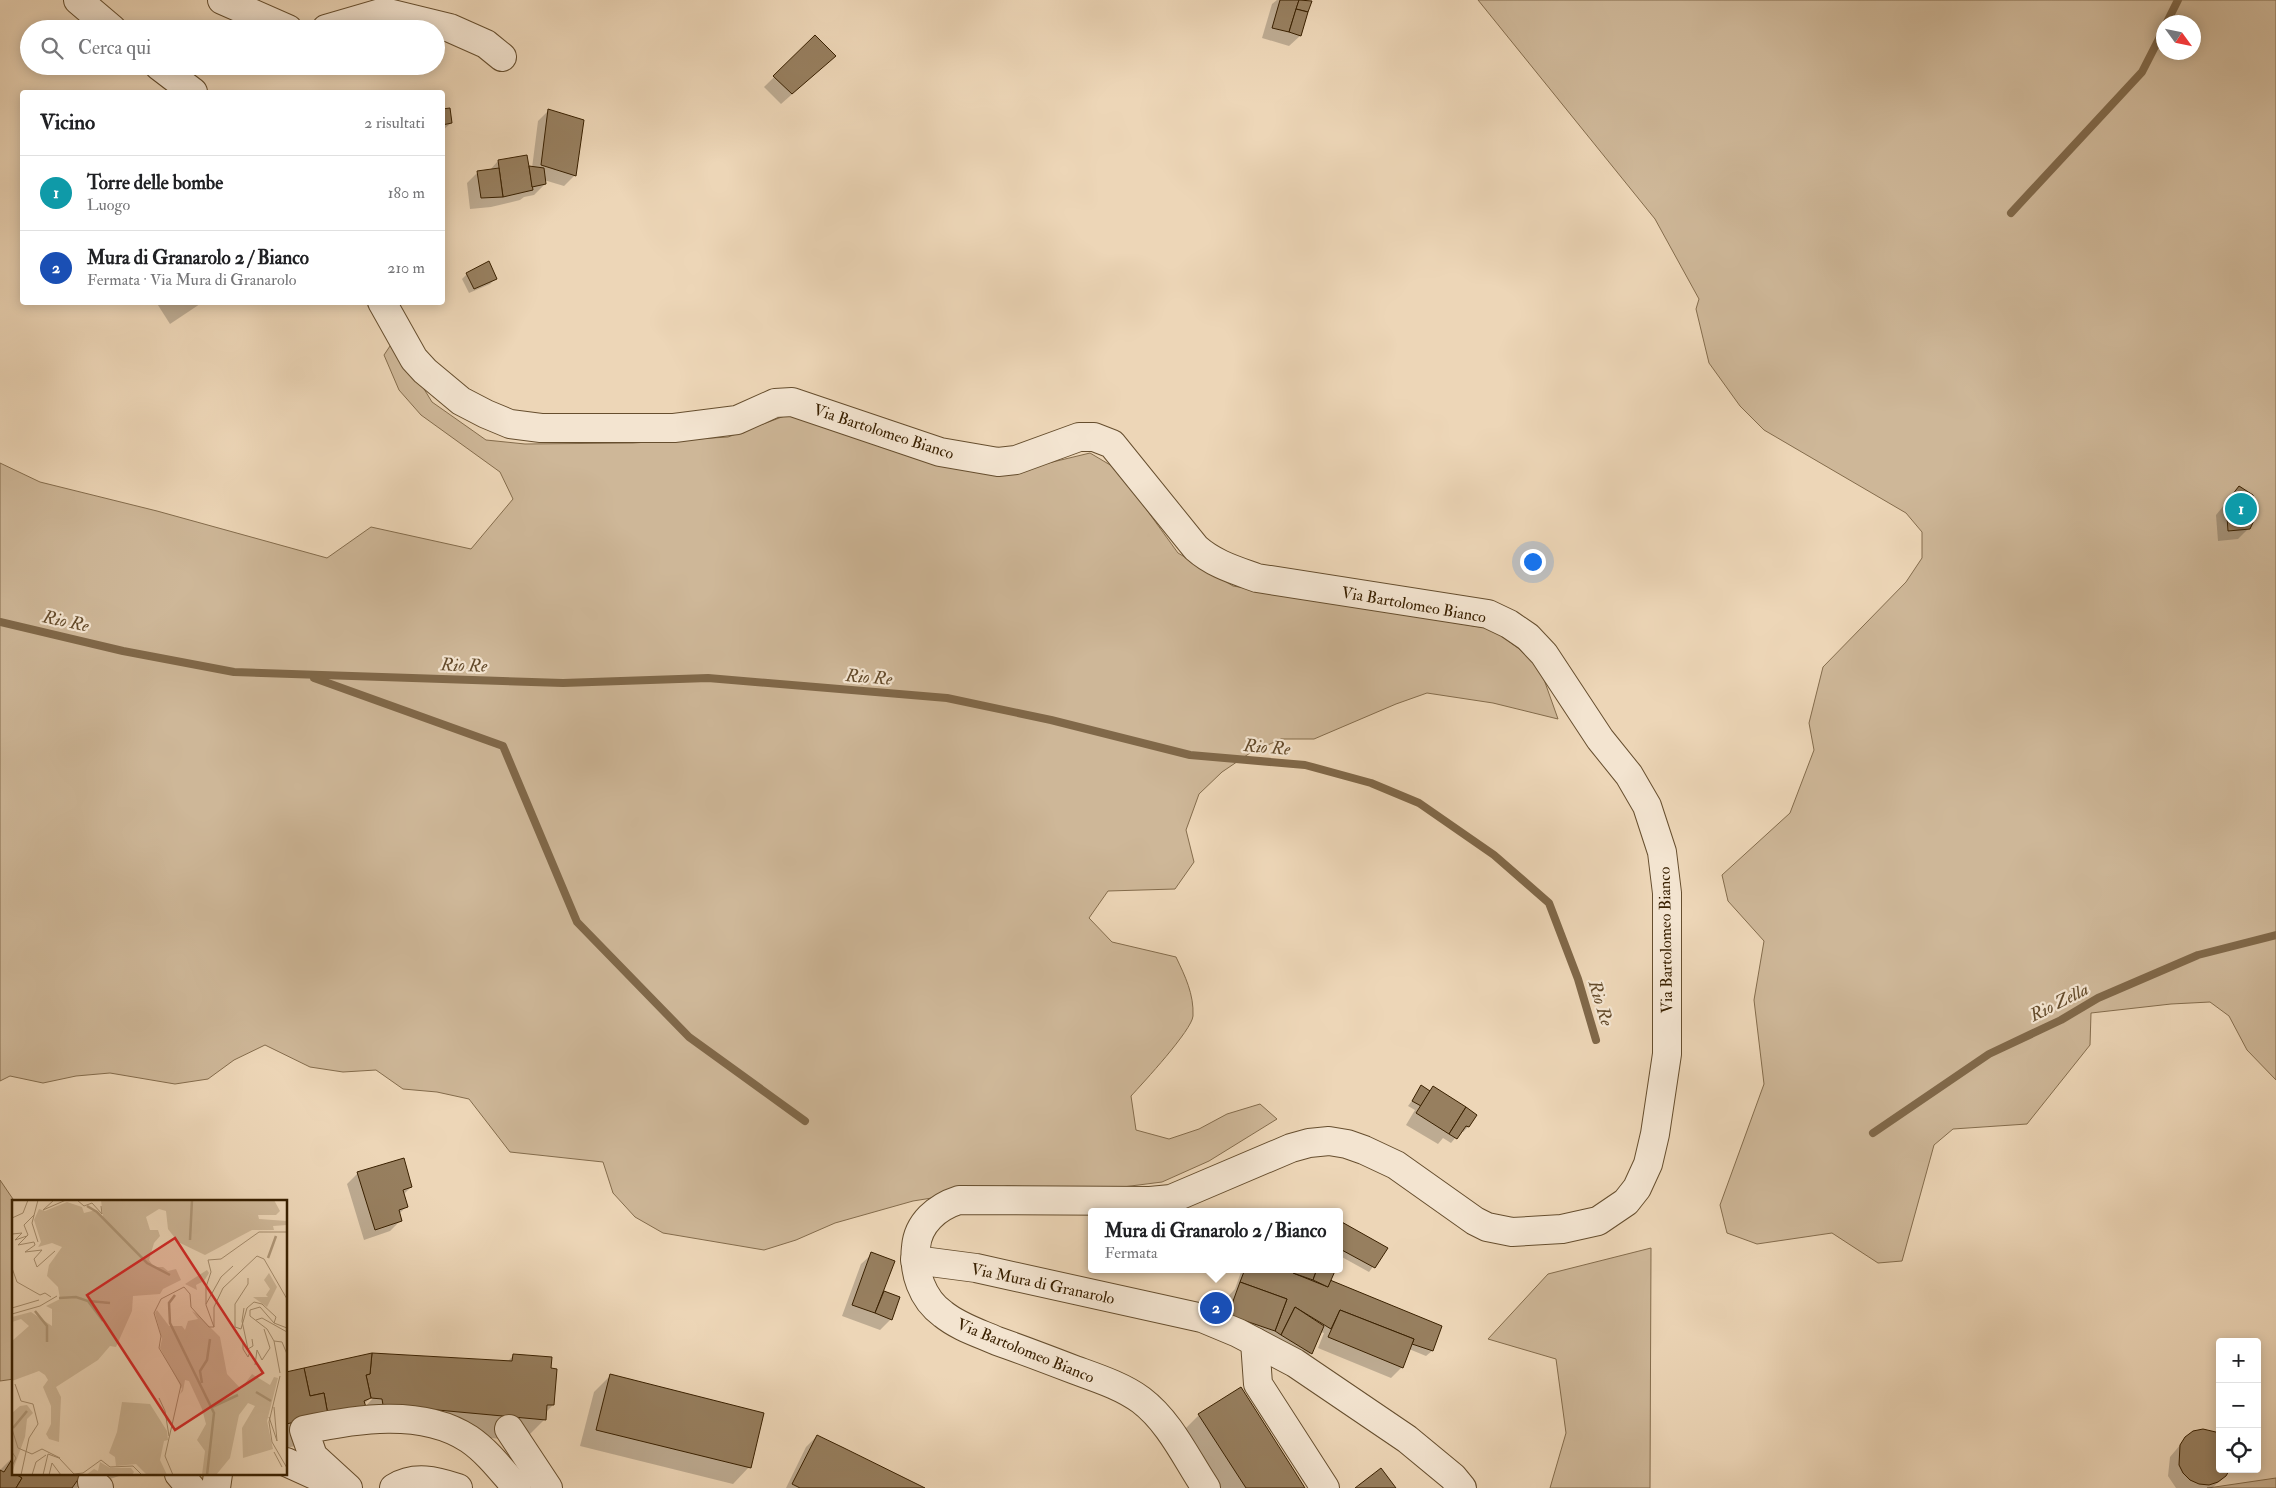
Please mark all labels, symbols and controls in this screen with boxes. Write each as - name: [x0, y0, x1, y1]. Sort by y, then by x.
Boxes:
- north arrow: [2156, 15, 2201, 60]
- search box: [20, 20, 445, 75]
- icon: search: [38, 34, 66, 62]
- text: Cerca qui: [78, 36, 151, 60]
- text: Vicino: [40, 109, 95, 136]
- text: 2 risultati: [364, 113, 425, 133]
- text: Torre delle bombe: [87, 171, 223, 195]
- text: 1: [53, 183, 59, 203]
- text: 180 m: [388, 183, 425, 203]
- text: Luogo: [87, 195, 130, 215]
- text: Mura di Granarolo 2 / Bianco: [87, 246, 309, 270]
- text: 2: [52, 258, 60, 278]
- text: 210 m: [387, 258, 425, 278]
- text: Fermata · Via Mura di Granarolo: [87, 270, 296, 290]
- street label: Via Bartolomeo Bianco: [811, 400, 957, 464]
- pin: 1: [2225, 490, 2257, 528]
- your location: [1520, 549, 1546, 575]
- street label: Via Bartolomeo Bianco: [1340, 582, 1488, 628]
- water label: Rio Re: [40, 605, 92, 638]
- water label: Rio Re: [439, 653, 489, 678]
- water label: Rio Re: [844, 664, 894, 691]
- water label: Rio Re: [1242, 734, 1292, 761]
- street label: Via Bartolomeo Bianco: [1655, 866, 1677, 1013]
- water label: Rio Re: [1582, 977, 1619, 1030]
- water label: Rio Zella: [2025, 978, 2093, 1028]
- inset map: [12, 1200, 288, 1476]
- popup: [1088, 1208, 1343, 1273]
- text: Mura di Granarolo 2 / Bianco: [1105, 1219, 1326, 1243]
- text: Fermata: [1105, 1243, 1158, 1263]
- street label: Via Mura di Granarolo: [969, 1259, 1117, 1309]
- pin: 2: [1200, 1289, 1232, 1327]
- street label: Via Bartolomeo Bianco: [954, 1314, 1098, 1388]
- map controls: [2216, 1338, 2261, 1473]
- button: +: [2216, 1338, 2261, 1383]
- button: −: [2216, 1383, 2261, 1428]
- button: locate: [2216, 1428, 2261, 1473]

